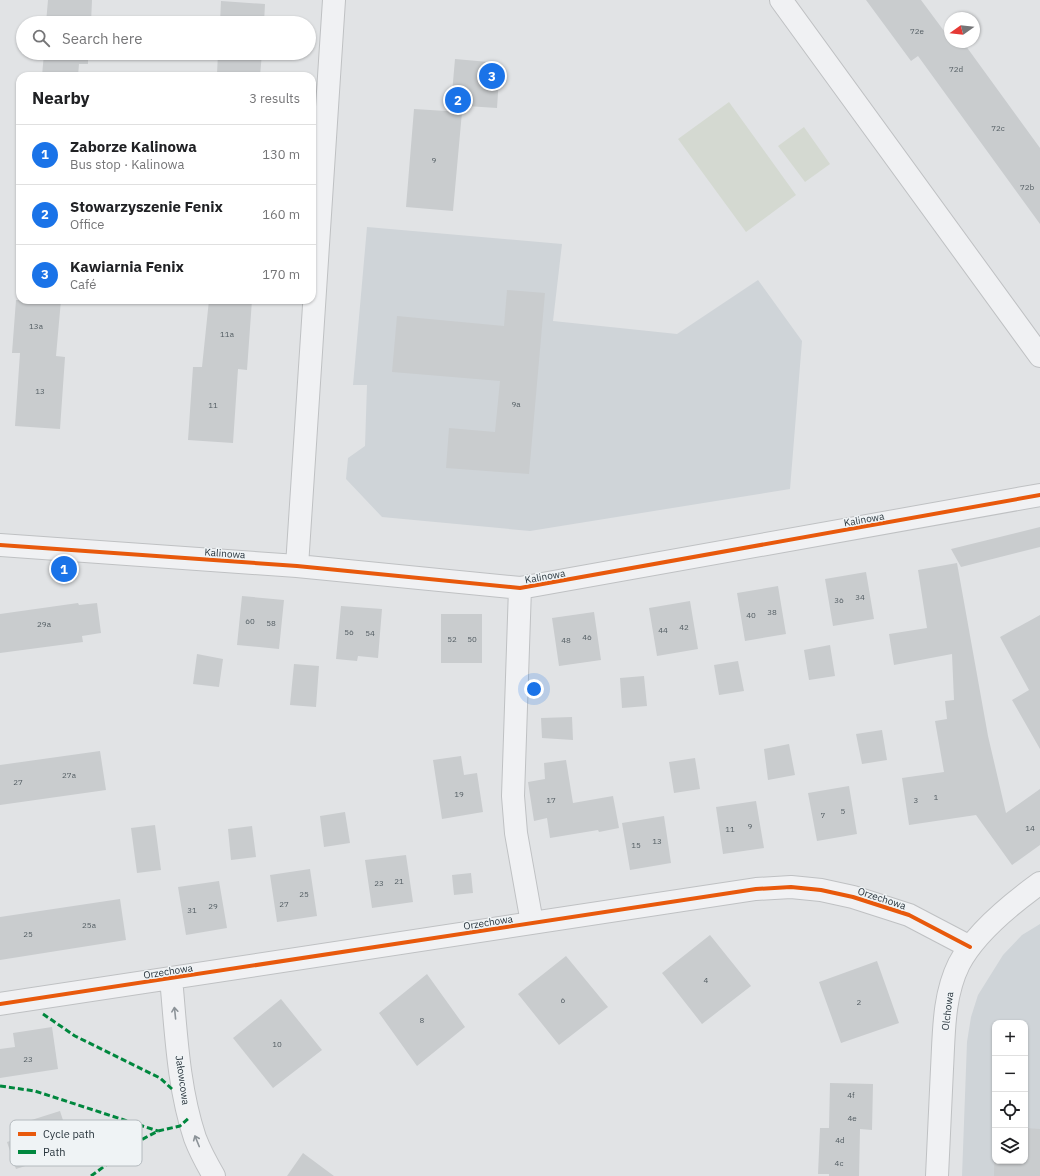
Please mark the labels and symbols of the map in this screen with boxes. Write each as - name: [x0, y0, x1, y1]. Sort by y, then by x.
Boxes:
- north arrow: [944, 12, 980, 48]
- house number: 72e: [910, 26, 925, 36]
- pin: 3: [479, 61, 505, 91]
- house number: 72d: [949, 64, 963, 74]
- pin: 2: [445, 85, 471, 115]
- house number: 72c: [991, 123, 1005, 133]
- house number: 9: [432, 155, 437, 165]
- house number: 72b: [1020, 182, 1034, 192]
- house number: 13a: [29, 321, 44, 331]
- house number: 11a: [220, 329, 235, 339]
- house number: 13: [35, 386, 45, 396]
- house number: 9a: [511, 399, 521, 409]
- house number: 11: [208, 400, 218, 410]
- street label: Kalinowa: [843, 509, 886, 529]
- street label: Kalinowa: [204, 546, 246, 561]
- pin: 1: [51, 554, 77, 584]
- street label: Kalinowa: [524, 566, 567, 586]
- house number: 34: [855, 592, 865, 602]
- house number: 36: [834, 595, 844, 605]
- house number: 38: [767, 607, 777, 617]
- house number: 40: [746, 610, 756, 620]
- house number: 60: [245, 616, 255, 626]
- house number: 58: [266, 618, 276, 628]
- house number: 29a: [37, 619, 52, 629]
- house number: 42: [679, 622, 689, 632]
- house number: 44: [658, 625, 668, 635]
- house number: 56: [344, 627, 354, 637]
- house number: 54: [365, 628, 375, 638]
- house number: 46: [582, 632, 592, 642]
- house number: 52: [447, 634, 457, 644]
- house number: 50: [467, 634, 477, 644]
- house number: 48: [561, 635, 571, 645]
- your location: [524, 679, 544, 699]
- house number: 27a: [62, 770, 77, 780]
- house number: 27: [13, 777, 23, 787]
- house number: 19: [454, 789, 464, 799]
- house number: 1: [934, 792, 939, 802]
- house number: 17: [546, 795, 556, 805]
- house number: 3: [914, 795, 919, 805]
- house number: 5: [841, 806, 846, 816]
- house number: 7: [821, 810, 826, 820]
- house number: 9: [748, 821, 753, 831]
- house number: 14: [1025, 823, 1035, 833]
- house number: 11: [725, 824, 735, 834]
- house number: 13: [652, 836, 662, 846]
- house number: 15: [631, 840, 641, 850]
- house number: 21: [394, 876, 404, 886]
- house number: 23: [374, 878, 384, 888]
- street label: Orzechowa: [856, 885, 908, 913]
- house number: 25: [299, 889, 309, 899]
- house number: 27: [279, 899, 289, 909]
- house number: 29: [208, 901, 218, 911]
- house number: 31: [187, 905, 197, 915]
- street label: Orzechowa: [462, 912, 514, 933]
- house number: 25a: [82, 920, 97, 930]
- house number: 25: [23, 929, 33, 939]
- street label: Orzechowa: [142, 961, 194, 982]
- house number: 4: [704, 975, 709, 985]
- street label: Olchowa: [939, 990, 956, 1031]
- house number: 6: [561, 995, 566, 1005]
- house number: 2: [857, 997, 862, 1007]
- one-way arrow: [171, 1007, 178, 1020]
- house number: 8: [420, 1015, 425, 1025]
- house number: 10: [272, 1039, 282, 1049]
- house number: 23: [23, 1054, 33, 1064]
- street label: Jałowcowa: [173, 1054, 193, 1106]
- house number: 4f: [847, 1090, 855, 1100]
- house number: 4e: [847, 1113, 857, 1123]
- legend: [10, 1120, 142, 1166]
- text: Cycle path: [43, 1127, 95, 1141]
- one-way arrow: [192, 1135, 200, 1147]
- house number: 4d: [835, 1135, 845, 1145]
- text: Path: [43, 1145, 66, 1159]
- house number: 4c: [835, 1158, 843, 1168]

